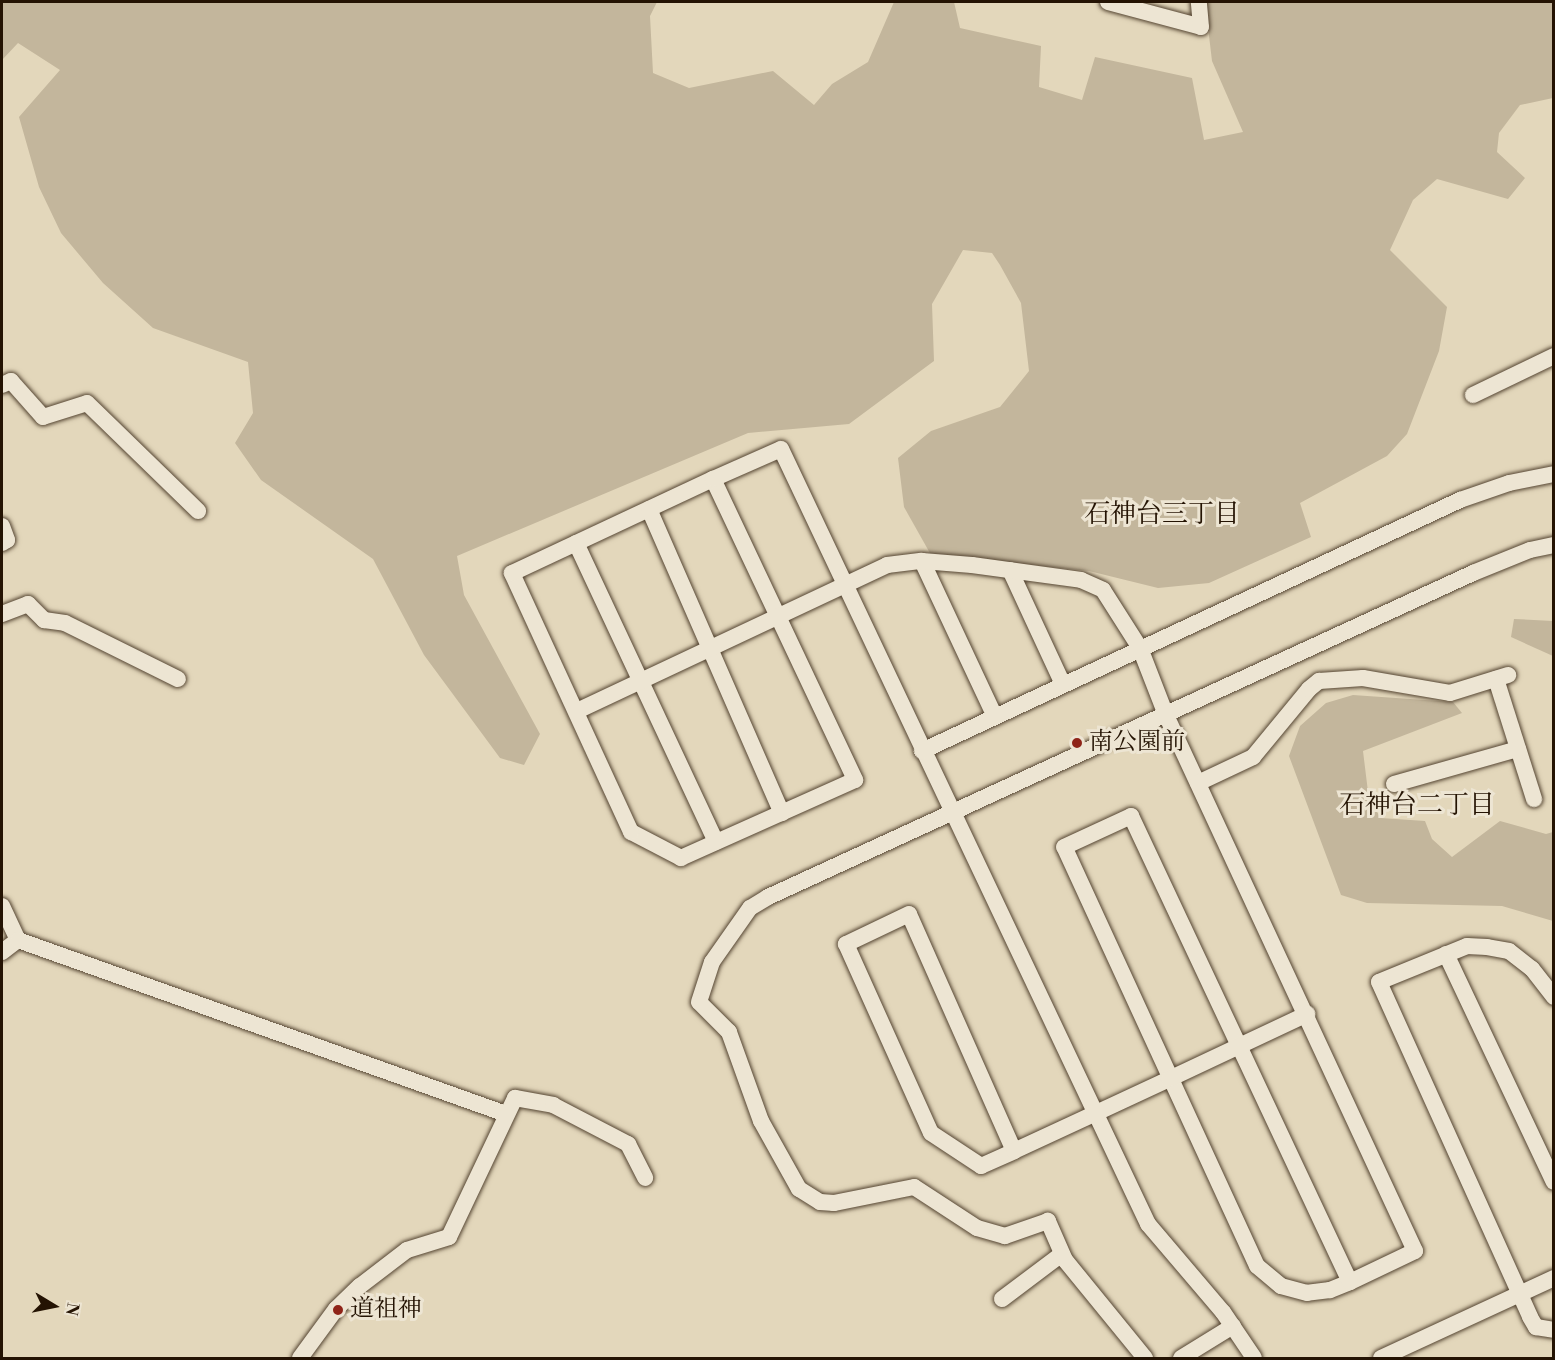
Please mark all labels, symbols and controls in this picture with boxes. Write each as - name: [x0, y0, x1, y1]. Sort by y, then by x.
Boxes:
- district label: 石神台三丁目: [1084, 499, 1240, 531]
- place label: 南公園前: [1089, 729, 1185, 757]
- marker: 南公園前: [1070, 736, 1084, 750]
- district label: 石神台二丁目: [1339, 790, 1495, 822]
- north arrow: [24, 1276, 84, 1336]
- place label: 道祖神: [350, 1296, 422, 1324]
- text: N: [61, 1301, 83, 1317]
- marker: 道祖神: [331, 1303, 345, 1317]

